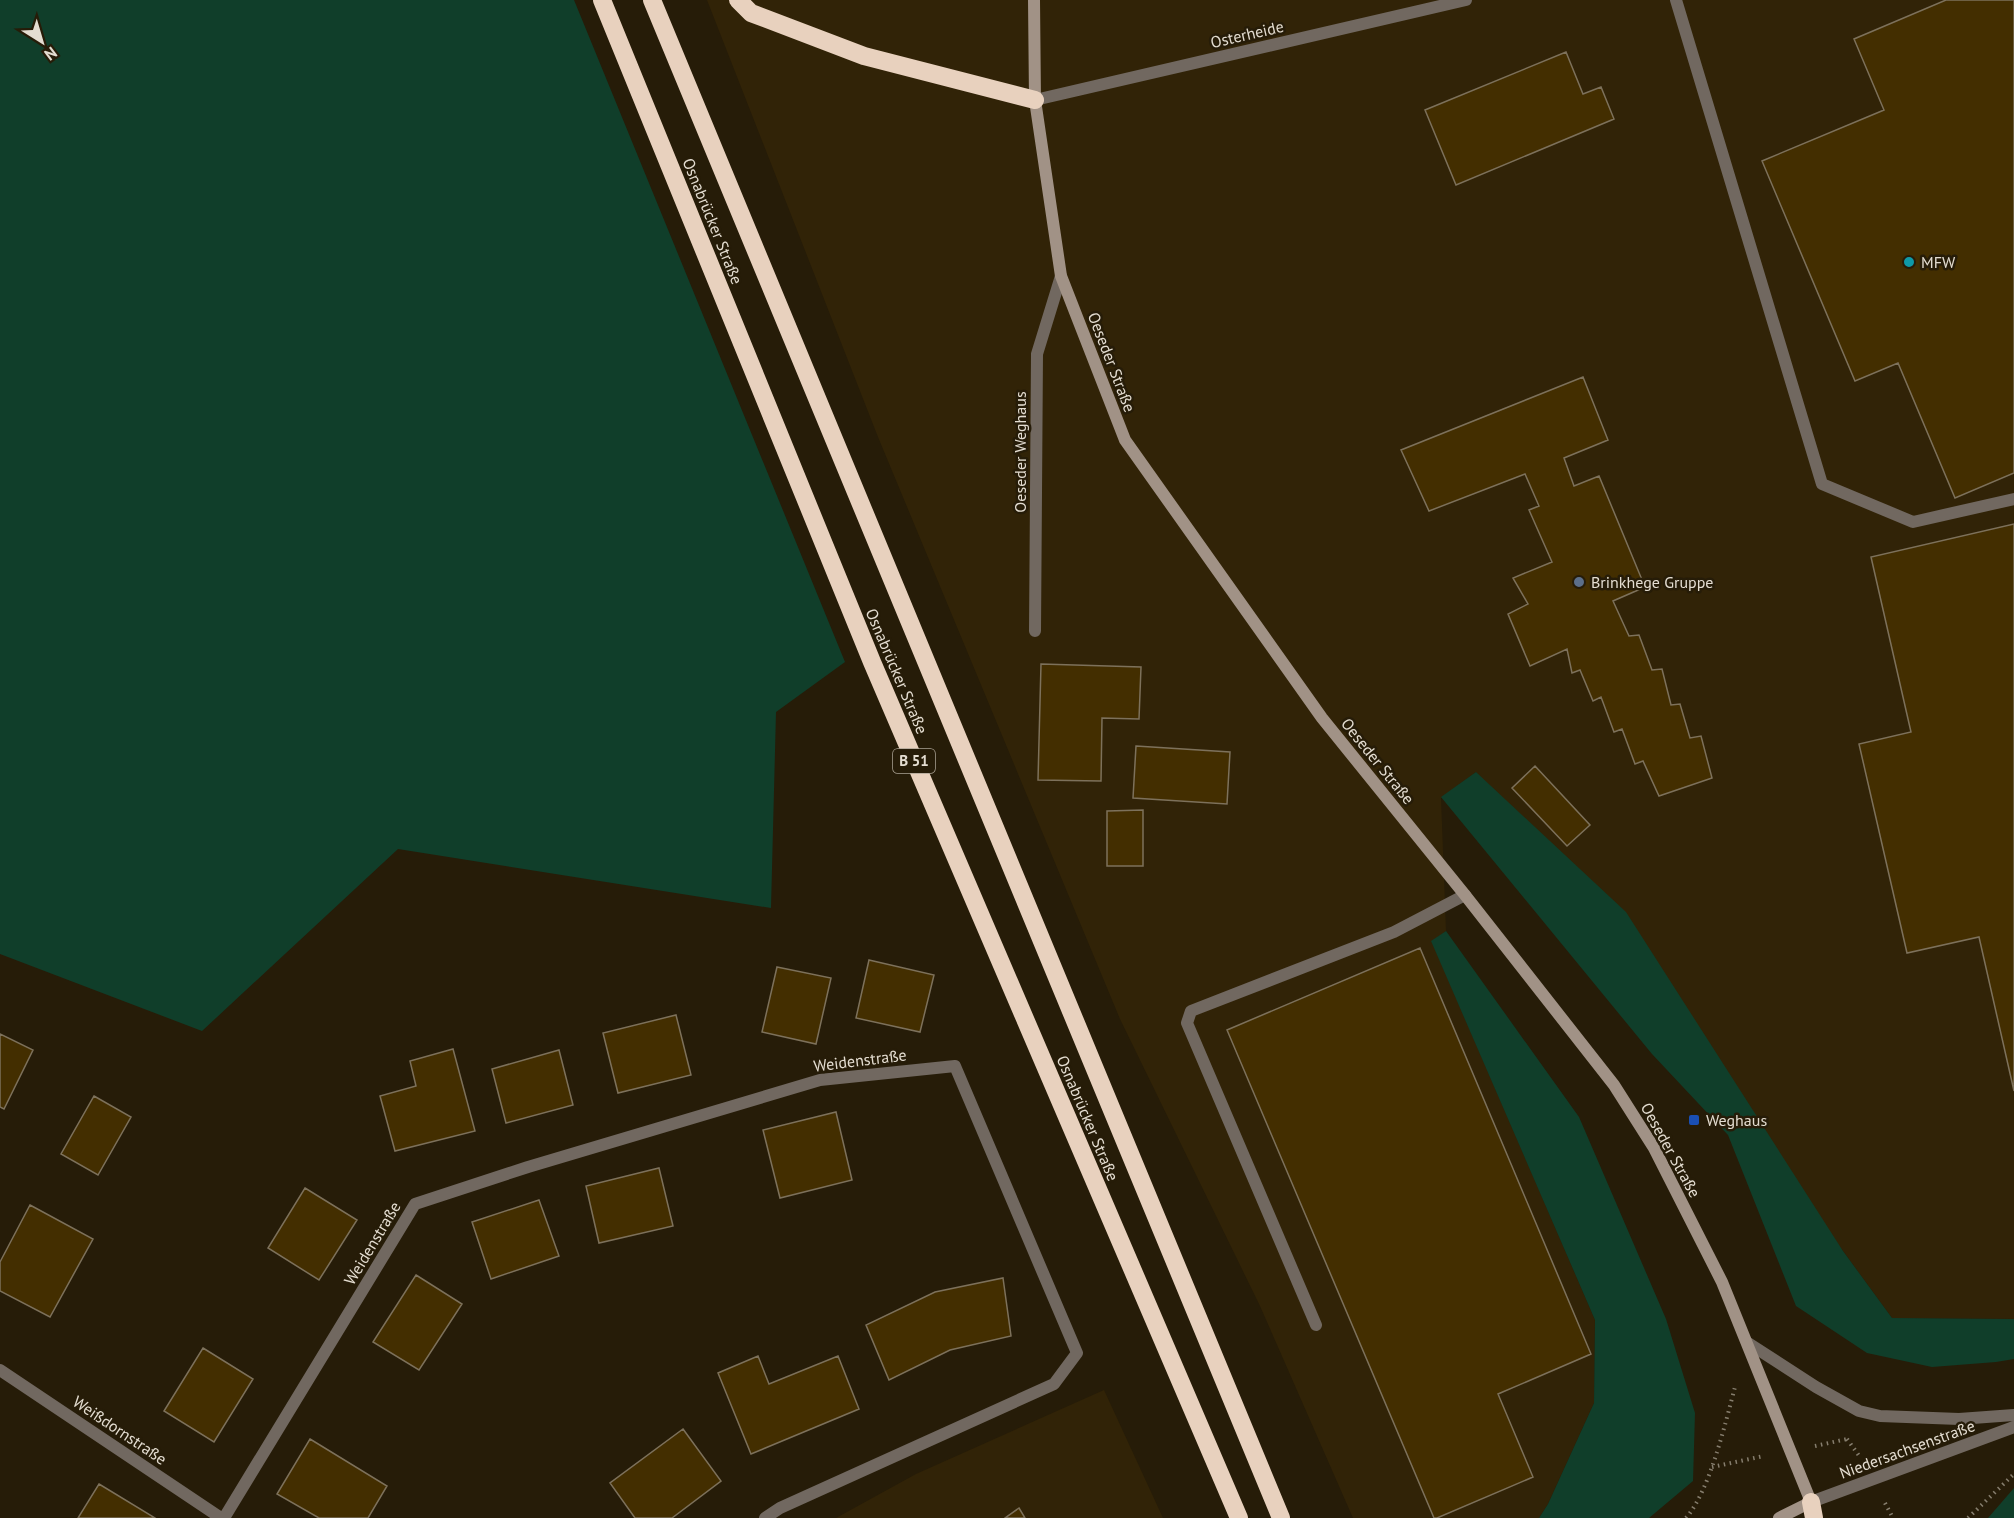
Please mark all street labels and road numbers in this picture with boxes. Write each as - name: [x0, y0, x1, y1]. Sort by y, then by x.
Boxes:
- street label: Osterheide: [1209, 16, 1285, 52]
- street label: Osnabrücker Straße: [679, 155, 747, 287]
- street label: Oeseder Straße: [1084, 309, 1140, 415]
- street label: Oeseder Weghaus: [1010, 391, 1030, 513]
- street label: Osnabrücker Straße: [862, 605, 932, 737]
- street label: Oeseder Straße: [1337, 714, 1419, 808]
- road number: B 51: [893, 749, 935, 773]
- street label: Weidenstraße: [812, 1044, 908, 1076]
- street label: Osnabrücker Straße: [1053, 1052, 1123, 1184]
- street label: Oeseder Straße: [1637, 1099, 1705, 1201]
- street label: Weidenstraße: [339, 1198, 405, 1288]
- street label: Weißdornstraße: [69, 1391, 171, 1469]
- street label: Niedersachsenstraße: [1837, 1415, 1977, 1483]

